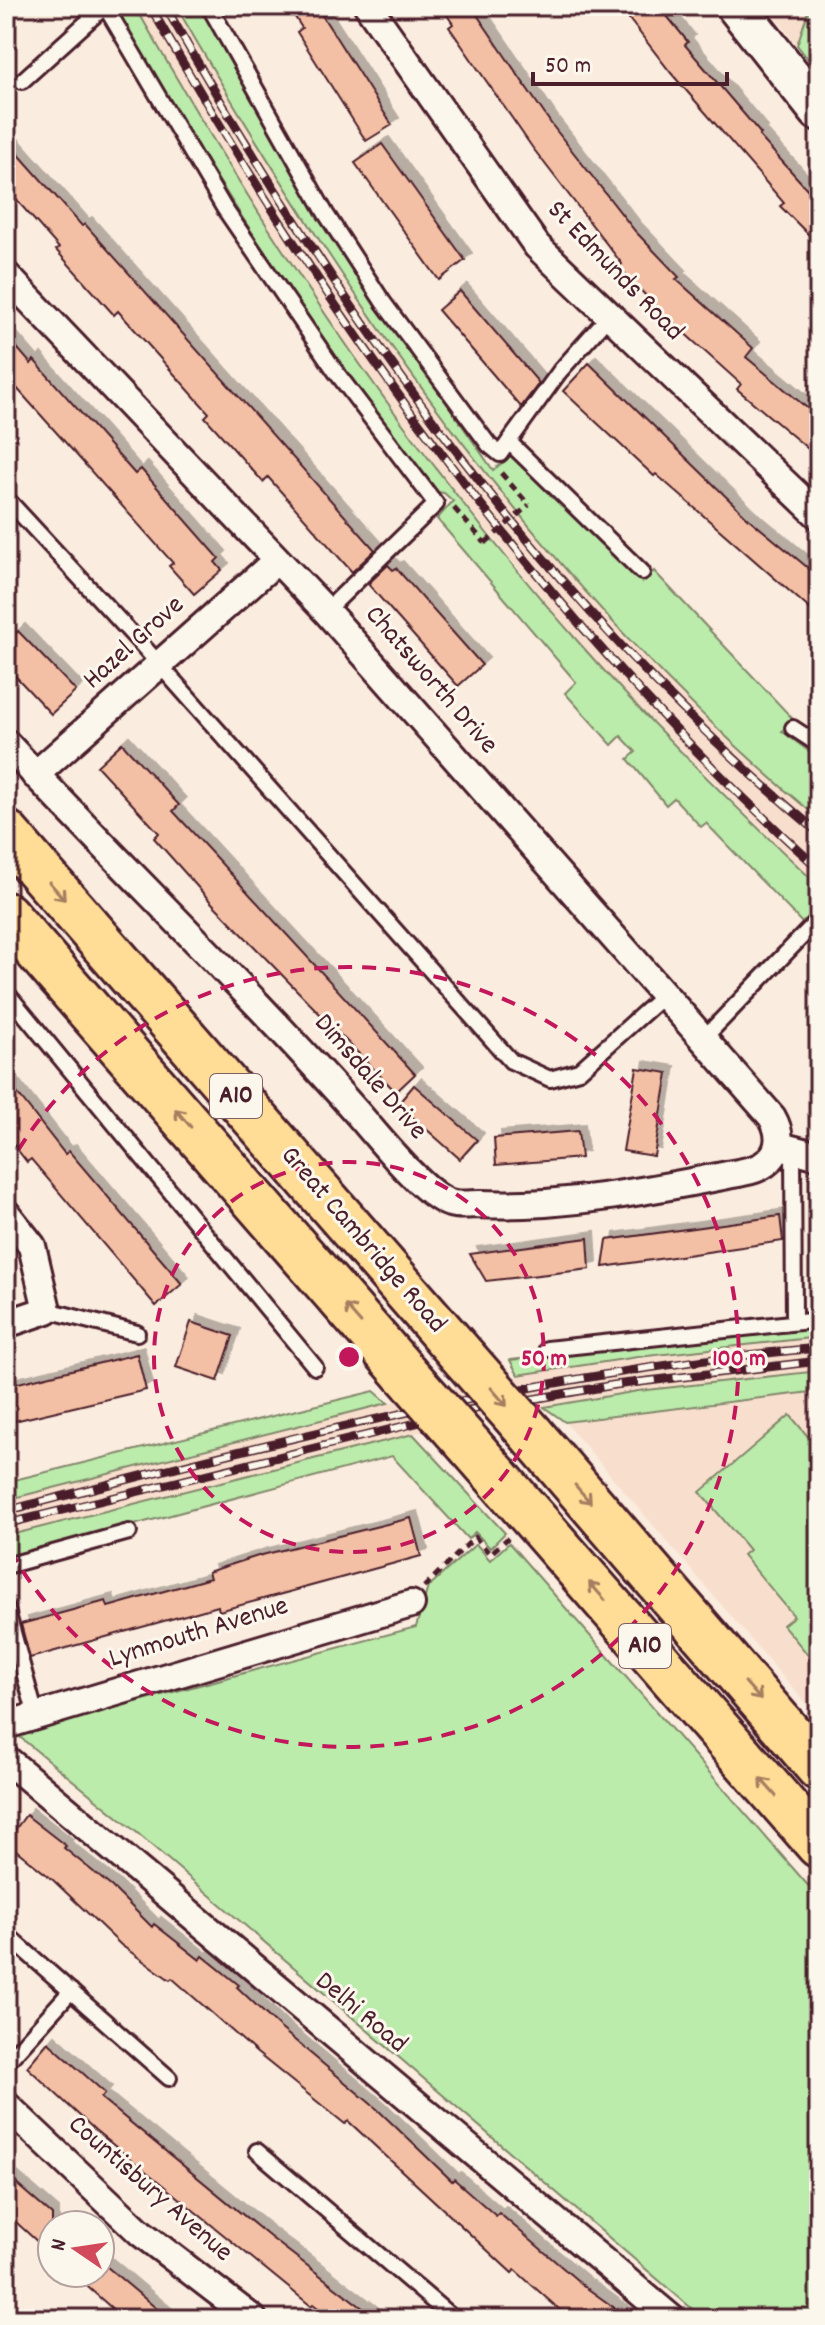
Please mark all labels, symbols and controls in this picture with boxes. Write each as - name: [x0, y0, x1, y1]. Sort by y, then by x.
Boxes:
- scale bar: [533, 36, 727, 86]
- text: 50 m: [545, 50, 591, 84]
- street label: St Edmunds Road: [536, 192, 692, 352]
- street label: Hazel Grove: [75, 587, 195, 701]
- street label: Chatsworth Drive: [354, 598, 506, 764]
- one-way arrow: [48, 881, 66, 901]
- street label: Dimsdale Drive: [303, 1006, 435, 1150]
- road number: A10: [210, 1074, 262, 1118]
- one-way arrow: [174, 1108, 192, 1129]
- street label: Great Cambridge Road: [269, 1138, 455, 1344]
- one-way arrow: [345, 1305, 363, 1325]
- centre of rings: [335, 1343, 363, 1371]
- text: 50 m: [521, 1343, 567, 1377]
- text: 100 m: [712, 1343, 766, 1377]
- one-way arrow: [489, 1387, 507, 1407]
- one-way arrow: [574, 1484, 592, 1504]
- one-way arrow: [588, 1581, 606, 1601]
- street label: Lynmouth Avenue: [104, 1588, 294, 1680]
- road number: A10: [619, 1624, 671, 1668]
- one-way arrow: [743, 1680, 761, 1701]
- one-way arrow: [759, 1777, 777, 1797]
- street label: Delhi Road: [305, 1963, 415, 2065]
- street label: Countisbury Avenue: [58, 2107, 240, 2273]
- north arrow: [36, 2209, 116, 2289]
- text: N: [44, 2236, 76, 2254]

